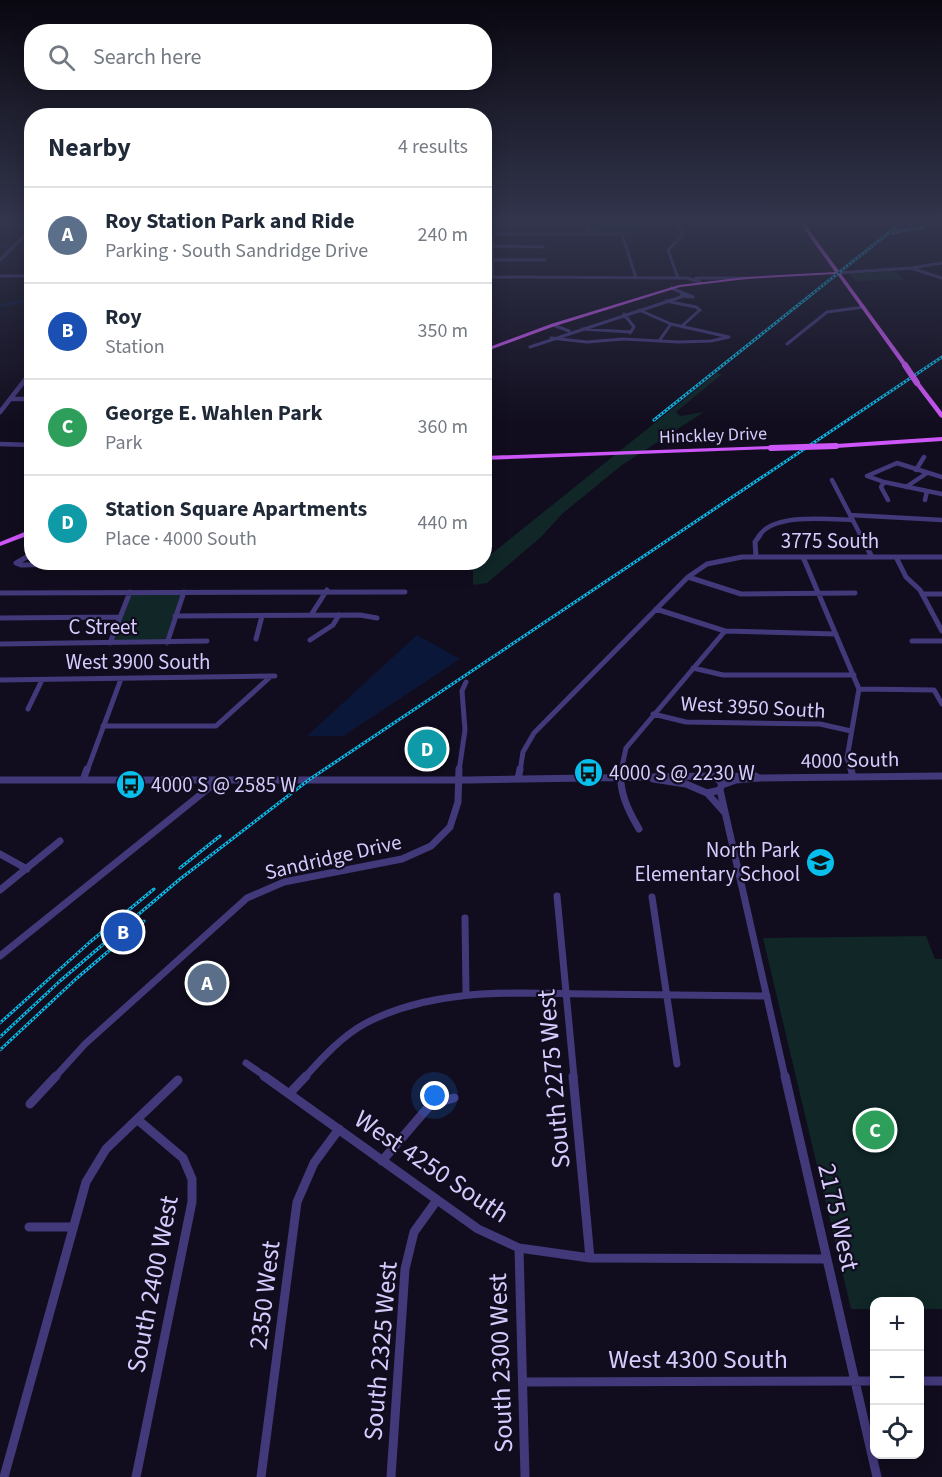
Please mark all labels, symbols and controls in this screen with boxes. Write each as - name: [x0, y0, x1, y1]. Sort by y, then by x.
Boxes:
- search box: [24, 24, 492, 90]
- icon: search: [45, 41, 78, 74]
- text: Search here: [93, 41, 201, 73]
- text: Nearby: [48, 129, 131, 166]
- text: 4 results: [398, 133, 468, 161]
- text: Roy Station Park and Ride: [105, 205, 355, 237]
- text: A: [62, 221, 73, 249]
- text: 240 m: [418, 221, 468, 249]
- text: Parking · South Sandridge Drive: [105, 237, 368, 265]
- text: Roy: [105, 301, 142, 333]
- text: B: [61, 317, 74, 345]
- text: 350 m: [418, 317, 468, 345]
- text: Station: [105, 333, 165, 361]
- text: George E. Wahlen Park: [105, 397, 323, 429]
- text: C: [62, 413, 73, 441]
- text: 360 m: [418, 413, 468, 441]
- street label: Hinckley Drive: [659, 421, 767, 450]
- text: Park: [105, 429, 142, 457]
- text: Station Square Apartments: [105, 493, 367, 525]
- text: D: [61, 509, 74, 537]
- text: 440 m: [418, 509, 468, 537]
- text: Place · 4000 South: [105, 525, 257, 553]
- street label: 3775 South: [781, 526, 879, 556]
- street label: C Street: [69, 612, 137, 642]
- street label: West 3900 South: [65, 647, 211, 677]
- street label: West 3950 South: [680, 688, 826, 726]
- pin: D: [408, 726, 446, 771]
- street label: 4000 South: [800, 744, 900, 776]
- bus stop icon: 4000 S @ 2230 W: [572, 757, 604, 789]
- place label: 4000 S @ 2230 W: [609, 758, 755, 788]
- bus stop icon: 4000 S @ 2585 W: [114, 769, 146, 801]
- place label: 4000 S @ 2585 W: [151, 770, 297, 800]
- street label: Sandridge Drive: [262, 827, 404, 887]
- place label: North Park Elementary School: [634, 835, 801, 889]
- school or university icon: North Park Elementary School: [805, 846, 837, 878]
- pin: B: [104, 910, 142, 954]
- pin: A: [188, 960, 226, 1006]
- street label: South 2275 West: [527, 988, 580, 1170]
- your location: [420, 1081, 449, 1110]
- street label: West 4250 South: [347, 1101, 517, 1232]
- pin: C: [856, 1108, 894, 1152]
- street label: 2175 West: [808, 1160, 869, 1275]
- street label: South 2400 West: [117, 1192, 188, 1376]
- street label: 2350 West: [239, 1238, 290, 1352]
- street label: South 2325 West: [354, 1260, 407, 1442]
- street label: South 2300 West: [479, 1272, 522, 1453]
- map controls: [870, 1297, 924, 1459]
- button: +: [870, 1297, 924, 1351]
- street label: West 4300 South: [608, 1341, 788, 1378]
- button: −: [870, 1351, 924, 1405]
- button: locate: [870, 1405, 924, 1459]

